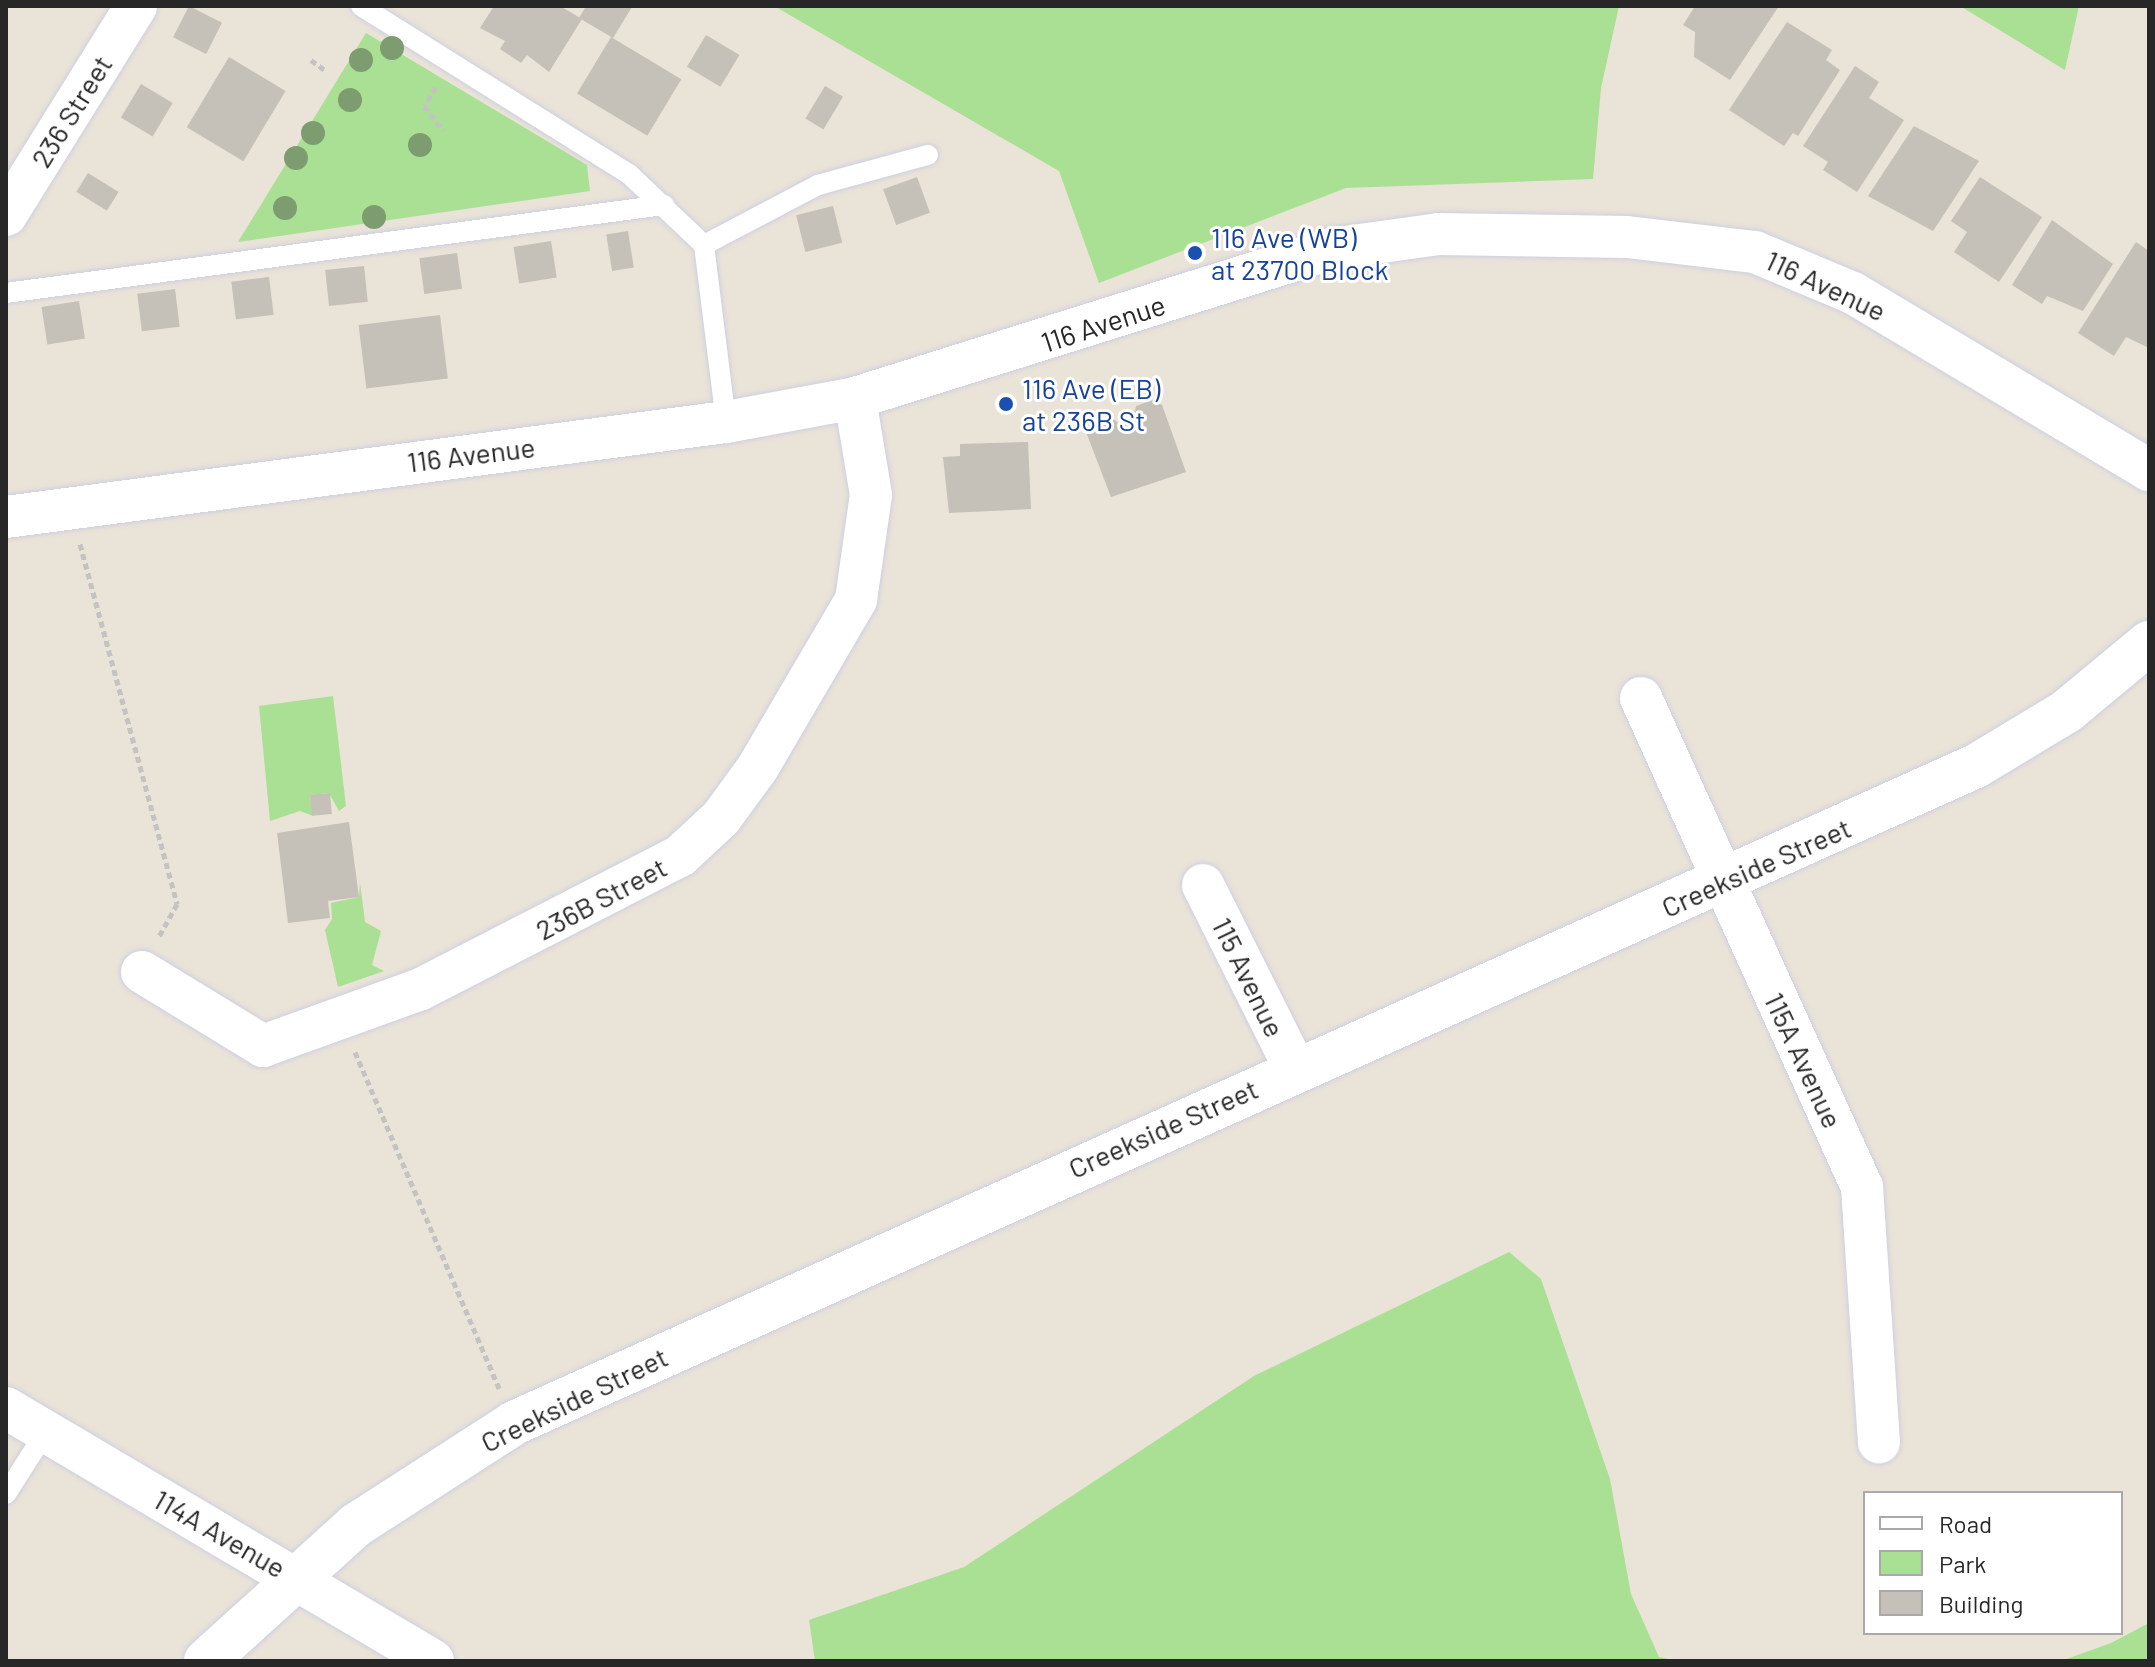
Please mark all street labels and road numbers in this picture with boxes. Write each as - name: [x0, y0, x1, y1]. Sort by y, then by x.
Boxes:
- street label: 236 Street: [23, 49, 119, 173]
- street label: 116 Avenue: [1761, 243, 1891, 327]
- street label: 116 Avenue: [1037, 287, 1169, 359]
- street label: 116 Avenue: [405, 429, 537, 479]
- street label: Creekside Street: [1656, 810, 1856, 924]
- street label: 236B Street: [530, 850, 672, 946]
- street label: 115 Avenue: [1206, 912, 1292, 1042]
- street label: 115A Avenue: [1758, 987, 1850, 1133]
- street label: Creekside Street: [1063, 1071, 1263, 1185]
- street label: Creekside Street: [475, 1339, 673, 1459]
- street label: 114A Avenue: [148, 1482, 292, 1584]

